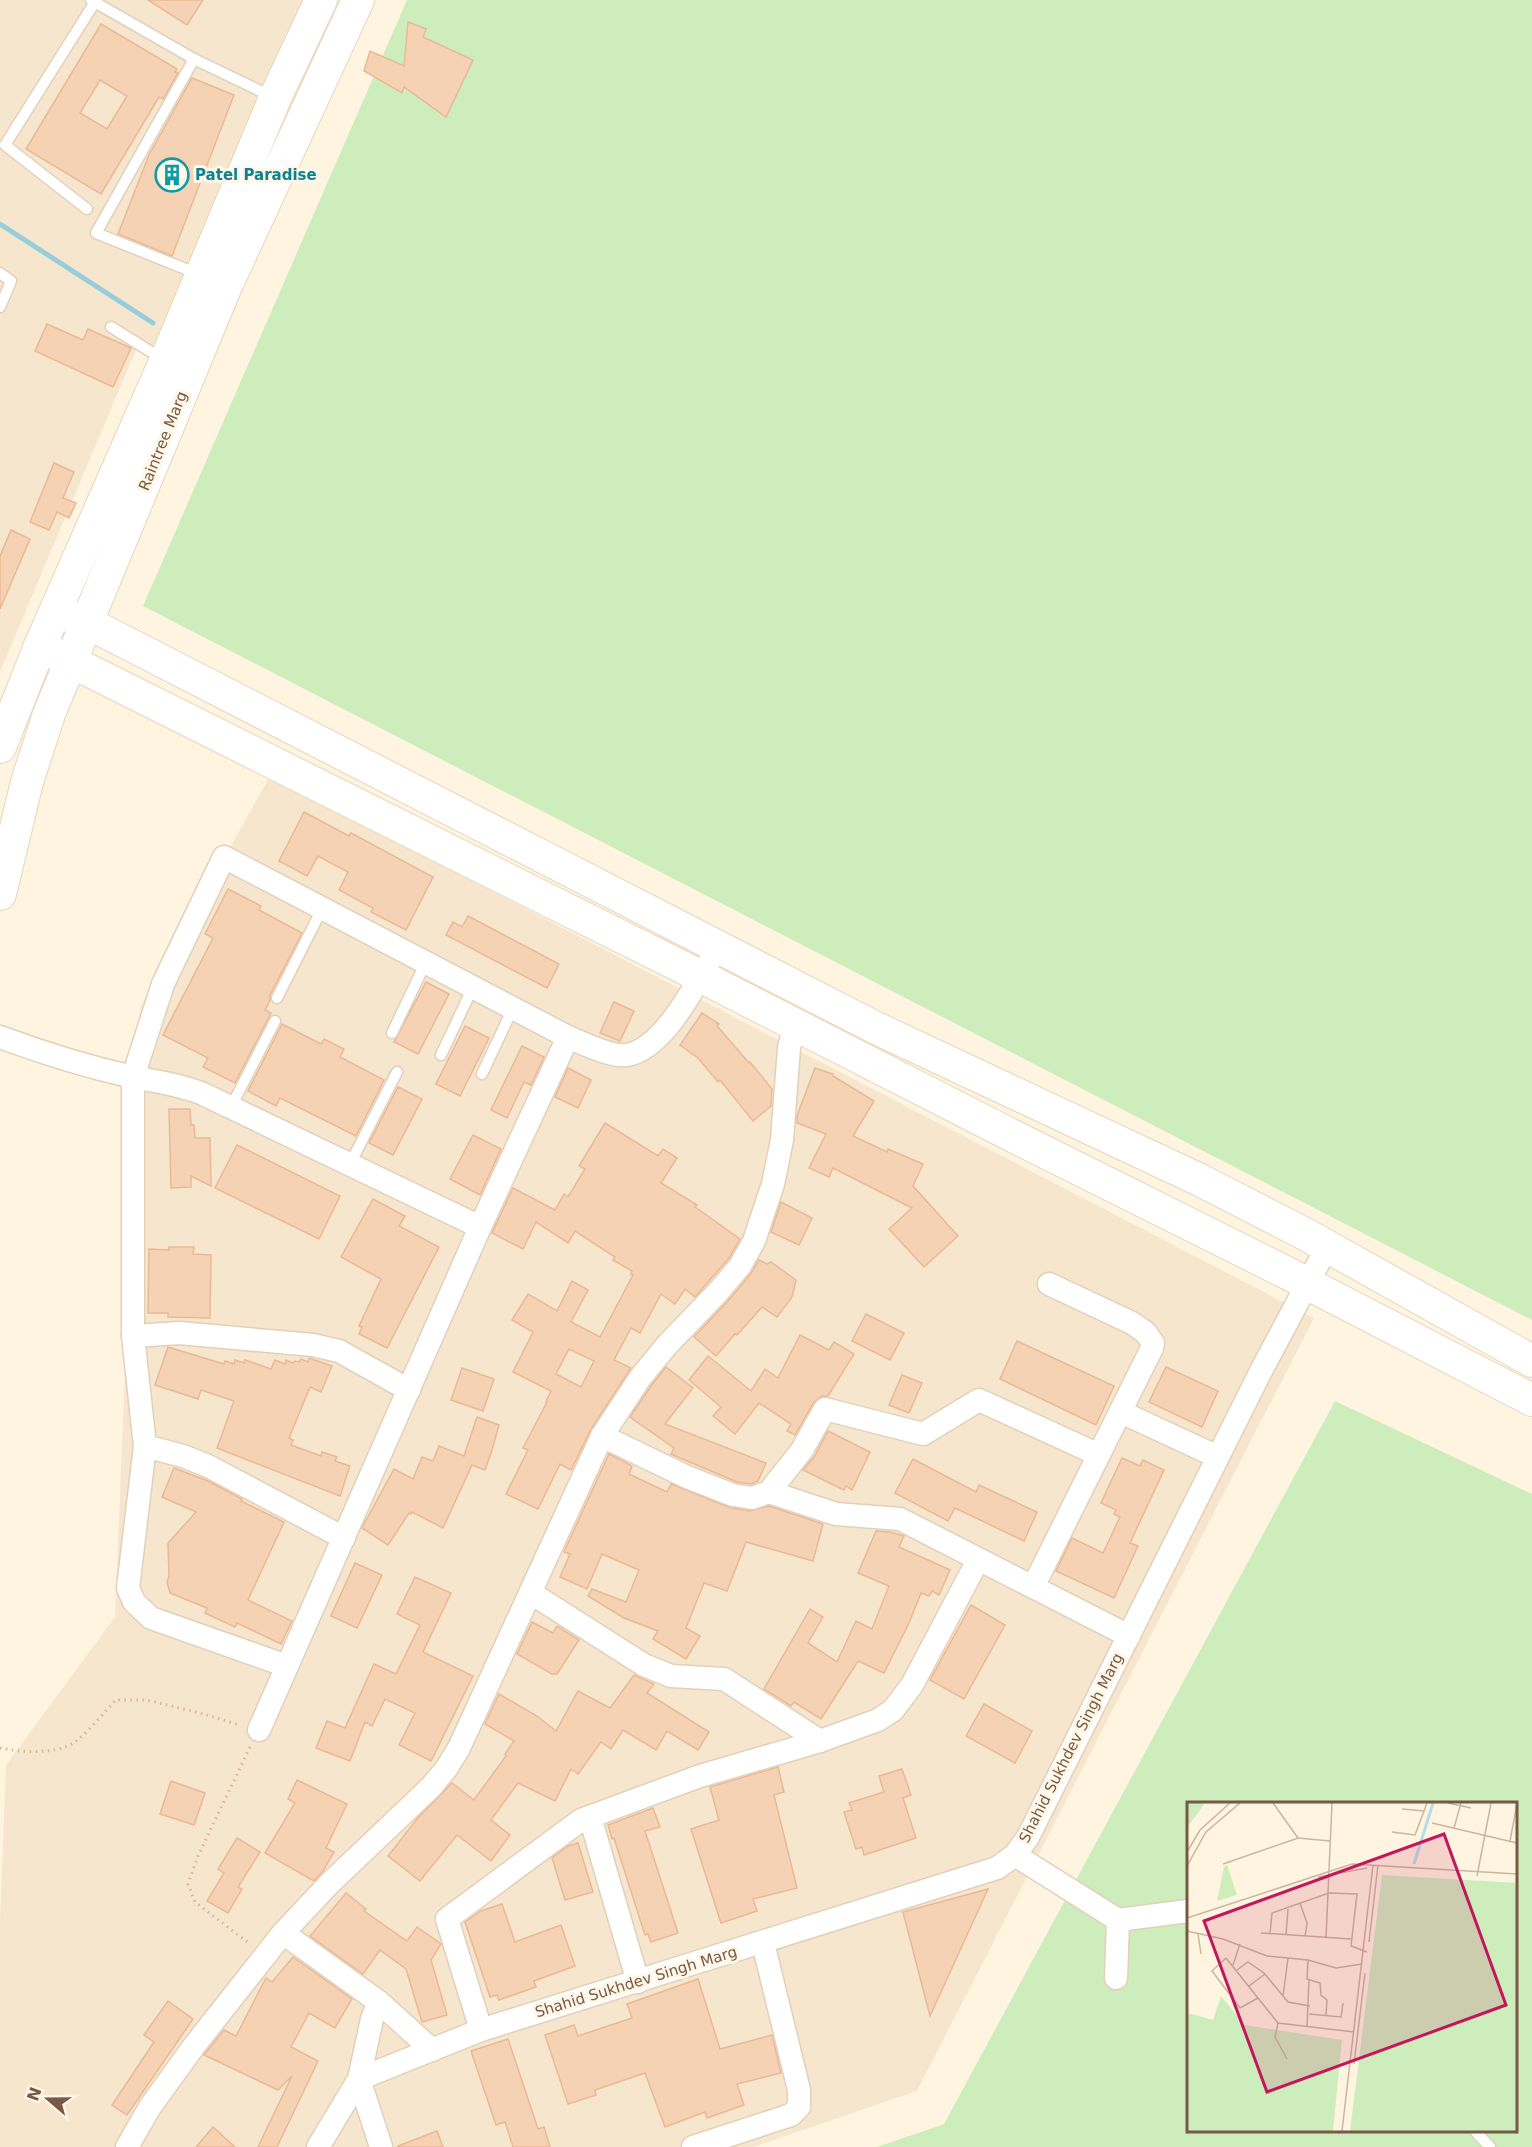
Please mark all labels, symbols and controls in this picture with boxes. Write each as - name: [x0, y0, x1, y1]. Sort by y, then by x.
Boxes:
- building icon: Patel Paradise: [154, 157, 190, 193]
- place label: Patel Paradise: [195, 166, 317, 184]
- street label: Raintree Marg: [135, 389, 191, 493]
- street label: Shahid Sukhdev Singh Marg: [1015, 1650, 1127, 1846]
- inset map: [1187, 1802, 1517, 2132]
- street label: Shahid Sukhdev Singh Marg: [533, 1943, 739, 2021]
- north arrow: [18, 2069, 78, 2129]
- text: N: [23, 2084, 46, 2104]

